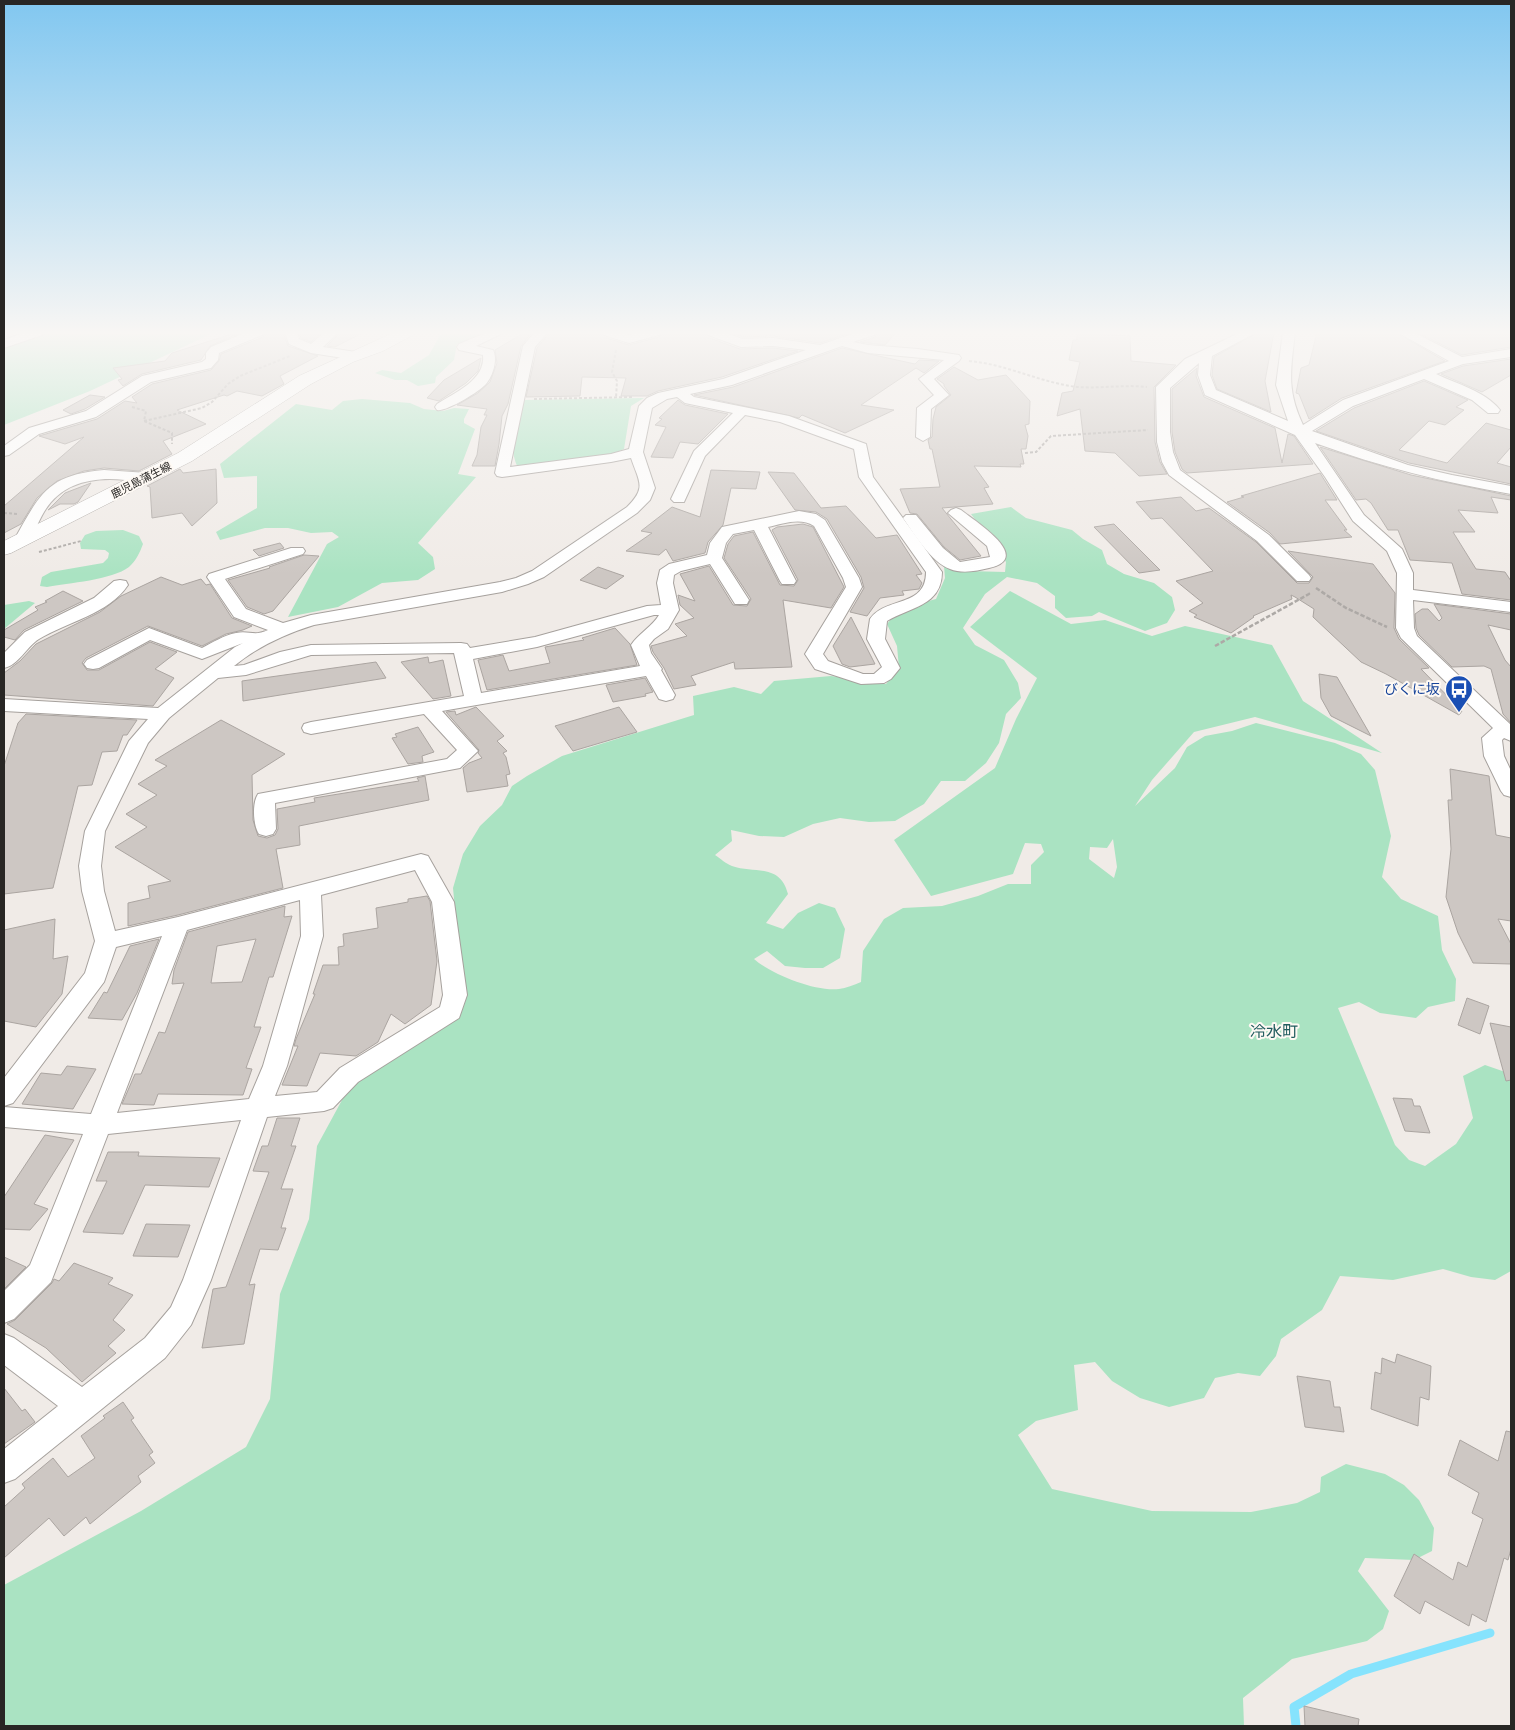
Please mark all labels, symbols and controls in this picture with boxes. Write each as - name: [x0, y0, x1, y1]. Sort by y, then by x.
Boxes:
- street label: 鹿児島蒲生線: [109, 460, 173, 500]
- bus stop icon: びくに坂: [1444, 674, 1474, 713]
- place label: びくに坂: [1384, 681, 1440, 697]
- district label: 冷水町: [1250, 1022, 1298, 1040]

